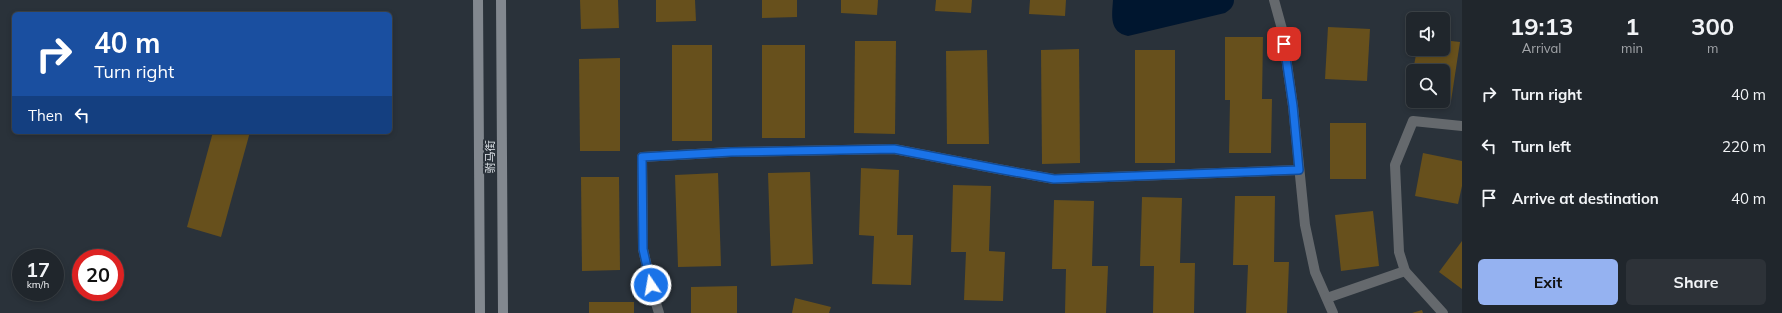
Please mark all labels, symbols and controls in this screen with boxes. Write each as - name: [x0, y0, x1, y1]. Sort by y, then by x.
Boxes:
- text: 19:13: [1510, 11, 1573, 41]
- text: 1: [1625, 11, 1639, 41]
- text: 300: [1691, 11, 1734, 41]
- map controls: [1406, 12, 1450, 108]
- button: sound: [1406, 12, 1450, 56]
- text: 40 m: [94, 25, 160, 60]
- pin: [1267, 27, 1301, 61]
- icon: right: [28, 28, 80, 80]
- icon: arrive: [1273, 33, 1295, 55]
- text: Arrival: [1522, 40, 1561, 56]
- text: min: [1621, 40, 1643, 56]
- text: m: [1707, 40, 1718, 56]
- text: Turn right: [94, 60, 174, 83]
- button: search: [1406, 64, 1450, 108]
- icon: right: [1478, 83, 1500, 105]
- text: Turn right: [1512, 85, 1582, 104]
- text: 40 m: [1731, 85, 1766, 104]
- icon: left: [71, 104, 93, 126]
- text: Then: [28, 106, 63, 125]
- icon: left: [1478, 135, 1500, 157]
- text: Turn left: [1512, 137, 1571, 156]
- text: 220 m: [1722, 137, 1766, 156]
- street label: 驸马街: [483, 141, 497, 174]
- icon: arrive: [1478, 187, 1500, 209]
- text: Arrive at destination: [1512, 189, 1659, 208]
- text: 40 m: [1731, 189, 1766, 208]
- speed limit sign: 20: [72, 249, 124, 301]
- text: 17: [26, 257, 50, 282]
- button: Exit: [1478, 259, 1618, 305]
- button: Share: [1626, 259, 1766, 305]
- position arrow: [630, 264, 672, 306]
- text: km/h: [27, 278, 49, 291]

